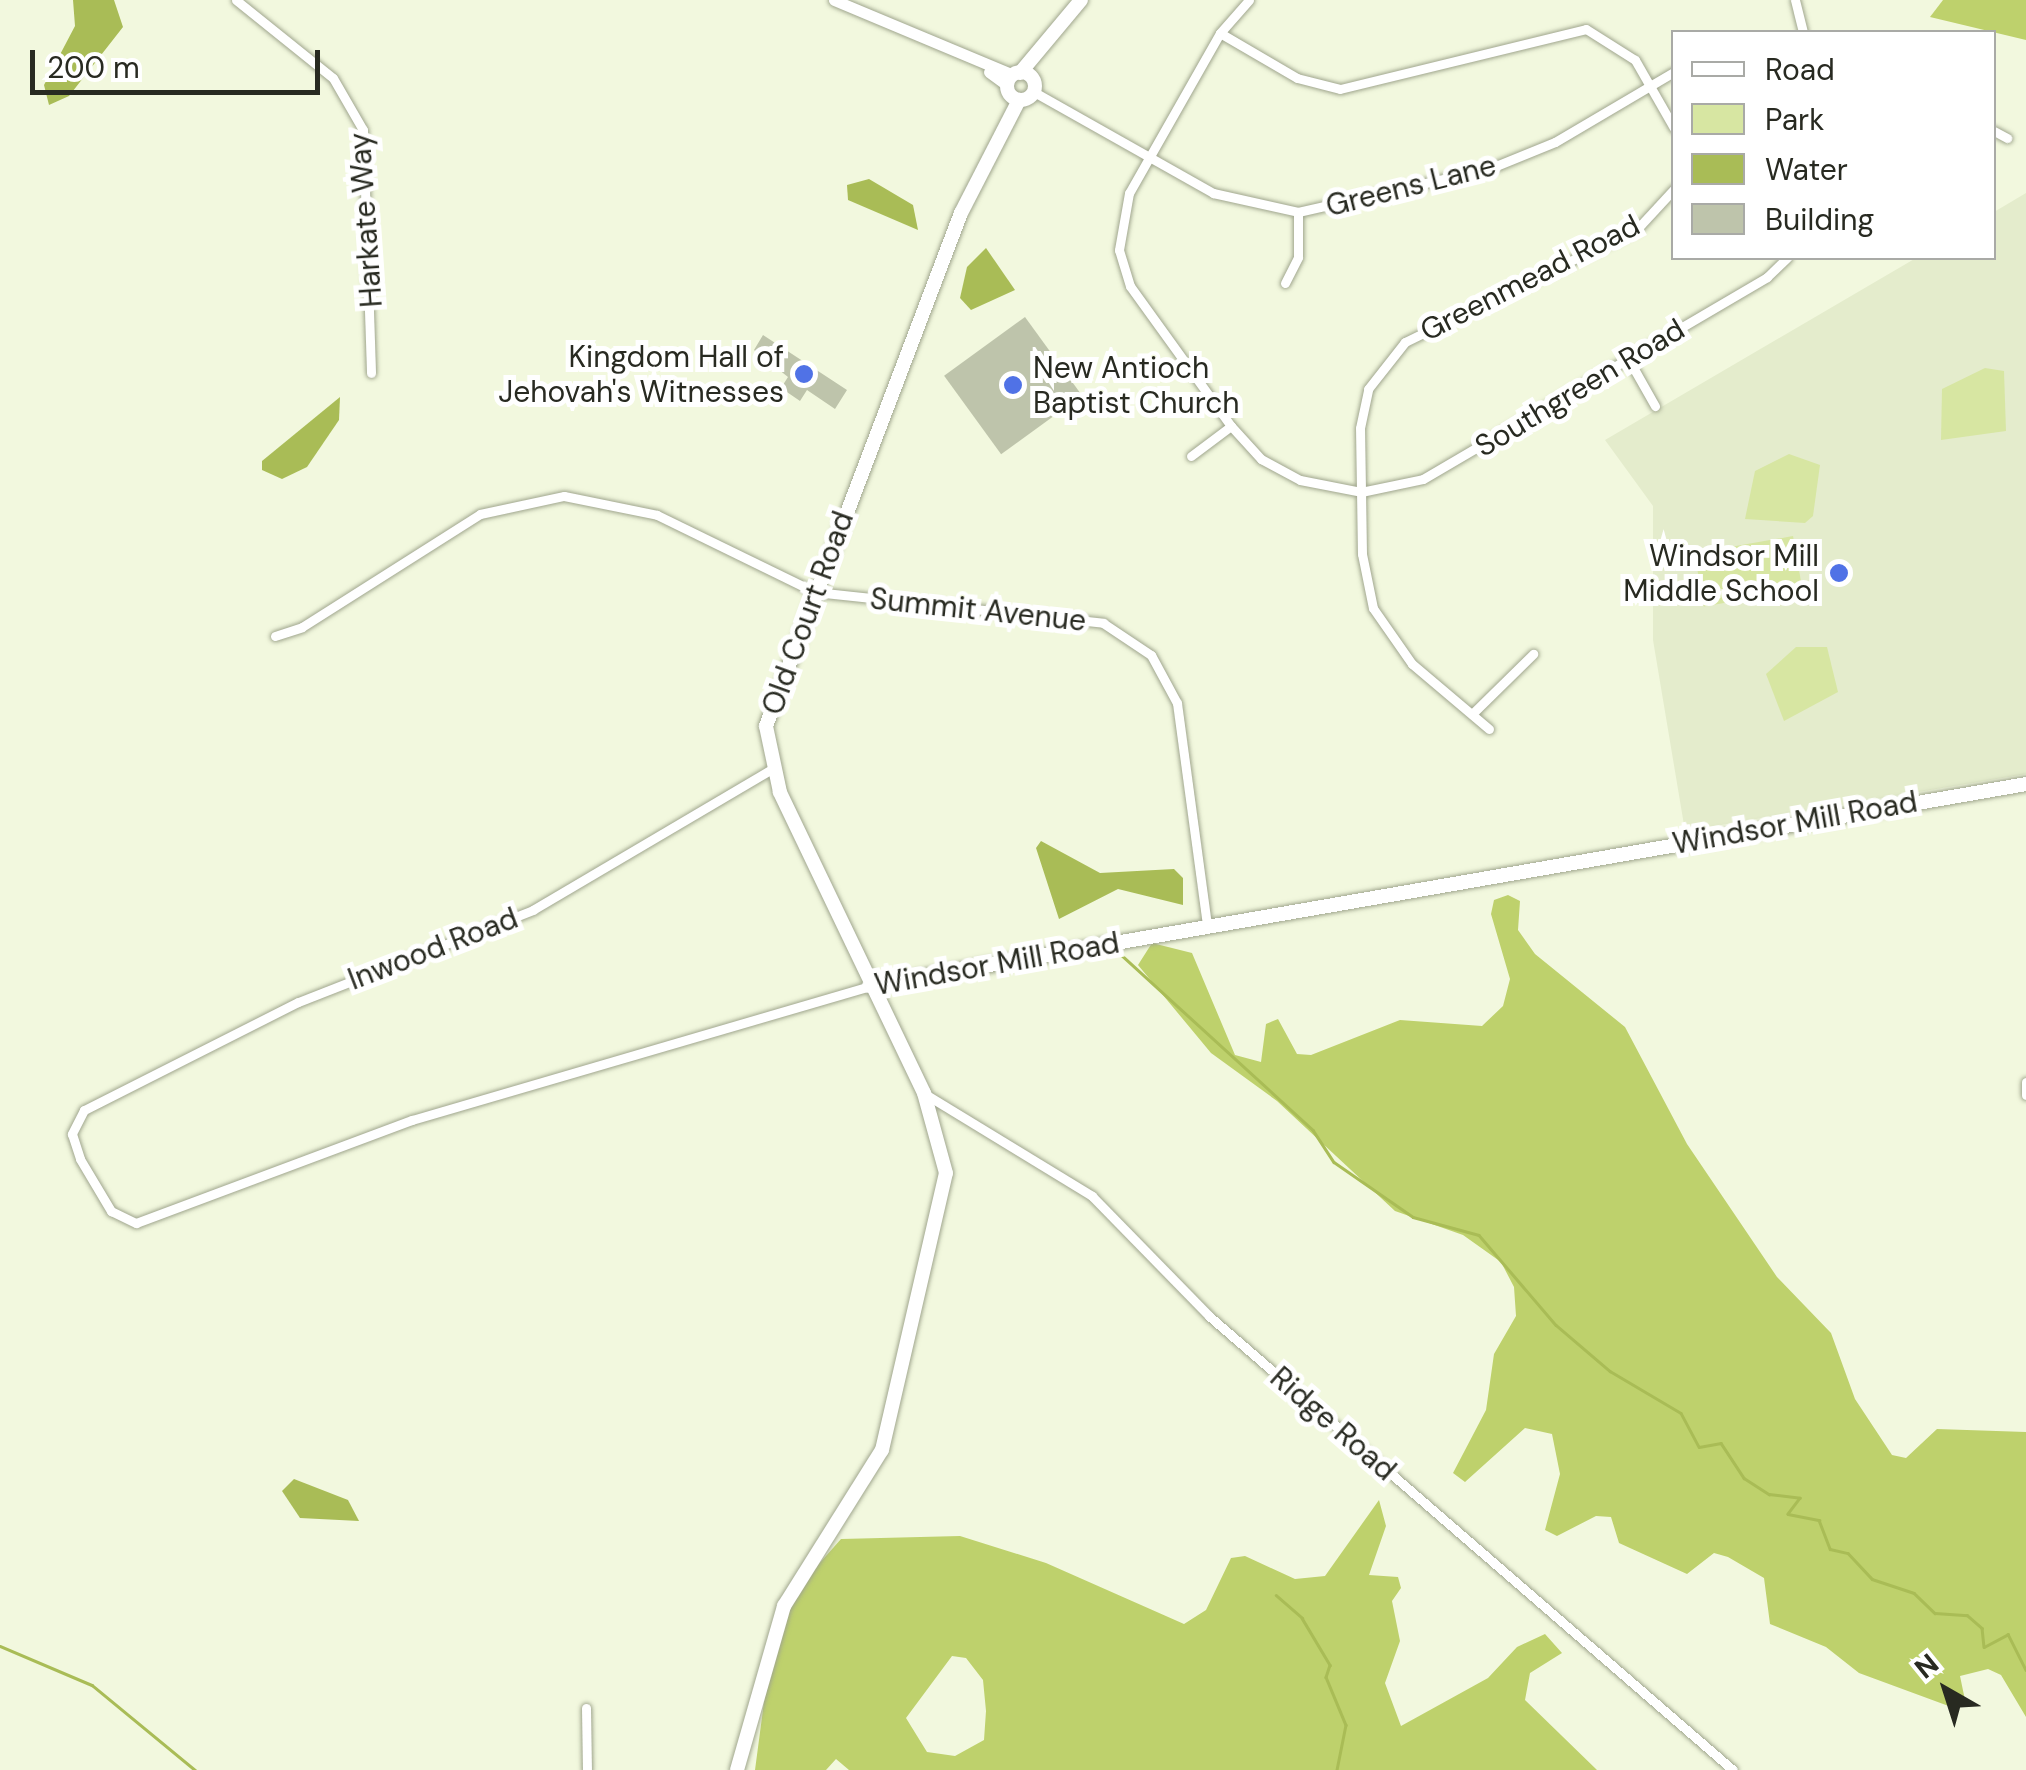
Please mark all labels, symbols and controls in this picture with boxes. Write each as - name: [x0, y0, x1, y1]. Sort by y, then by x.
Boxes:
- scale bar: [35, 30, 325, 92]
- legend: [1671, 30, 1996, 260]
- text: 200 m: [47, 48, 140, 87]
- text: Road: [1765, 50, 1835, 89]
- text: Park: [1765, 100, 1824, 139]
- street label: Harkate Way: [342, 131, 390, 309]
- street label: Greens Lane: [1322, 147, 1500, 225]
- text: Water: [1765, 150, 1848, 189]
- text: Building: [1765, 200, 1874, 239]
- street label: Greenmead Road: [1414, 207, 1646, 349]
- street label: Southgreen Road: [1469, 311, 1691, 465]
- place label: Kingdom Hall of Jehovah's Witnesses: [498, 339, 784, 410]
- place label: New Antioch Baptist Church: [1033, 350, 1240, 420]
- marker: Kingdom Hall of Jehovah's Witnesses: [793, 363, 815, 385]
- marker: New Antioch Baptist Church: [1002, 374, 1024, 396]
- street label: Old Court Road: [755, 506, 861, 720]
- place label: Windsor Mill Middle School: [1623, 538, 1819, 608]
- marker: Windsor Mill Middle School: [1828, 562, 1850, 584]
- street label: Summit Avenue: [868, 581, 1088, 639]
- street label: Windsor Mill Road: [1670, 784, 1920, 862]
- street label: Inwood Road: [343, 900, 523, 998]
- street label: Windsor Mill Road: [872, 925, 1122, 1003]
- street label: Ridge Road: [1263, 1360, 1403, 1488]
- north arrow: [1896, 1640, 1996, 1740]
- text: N: [1907, 1645, 1946, 1687]

